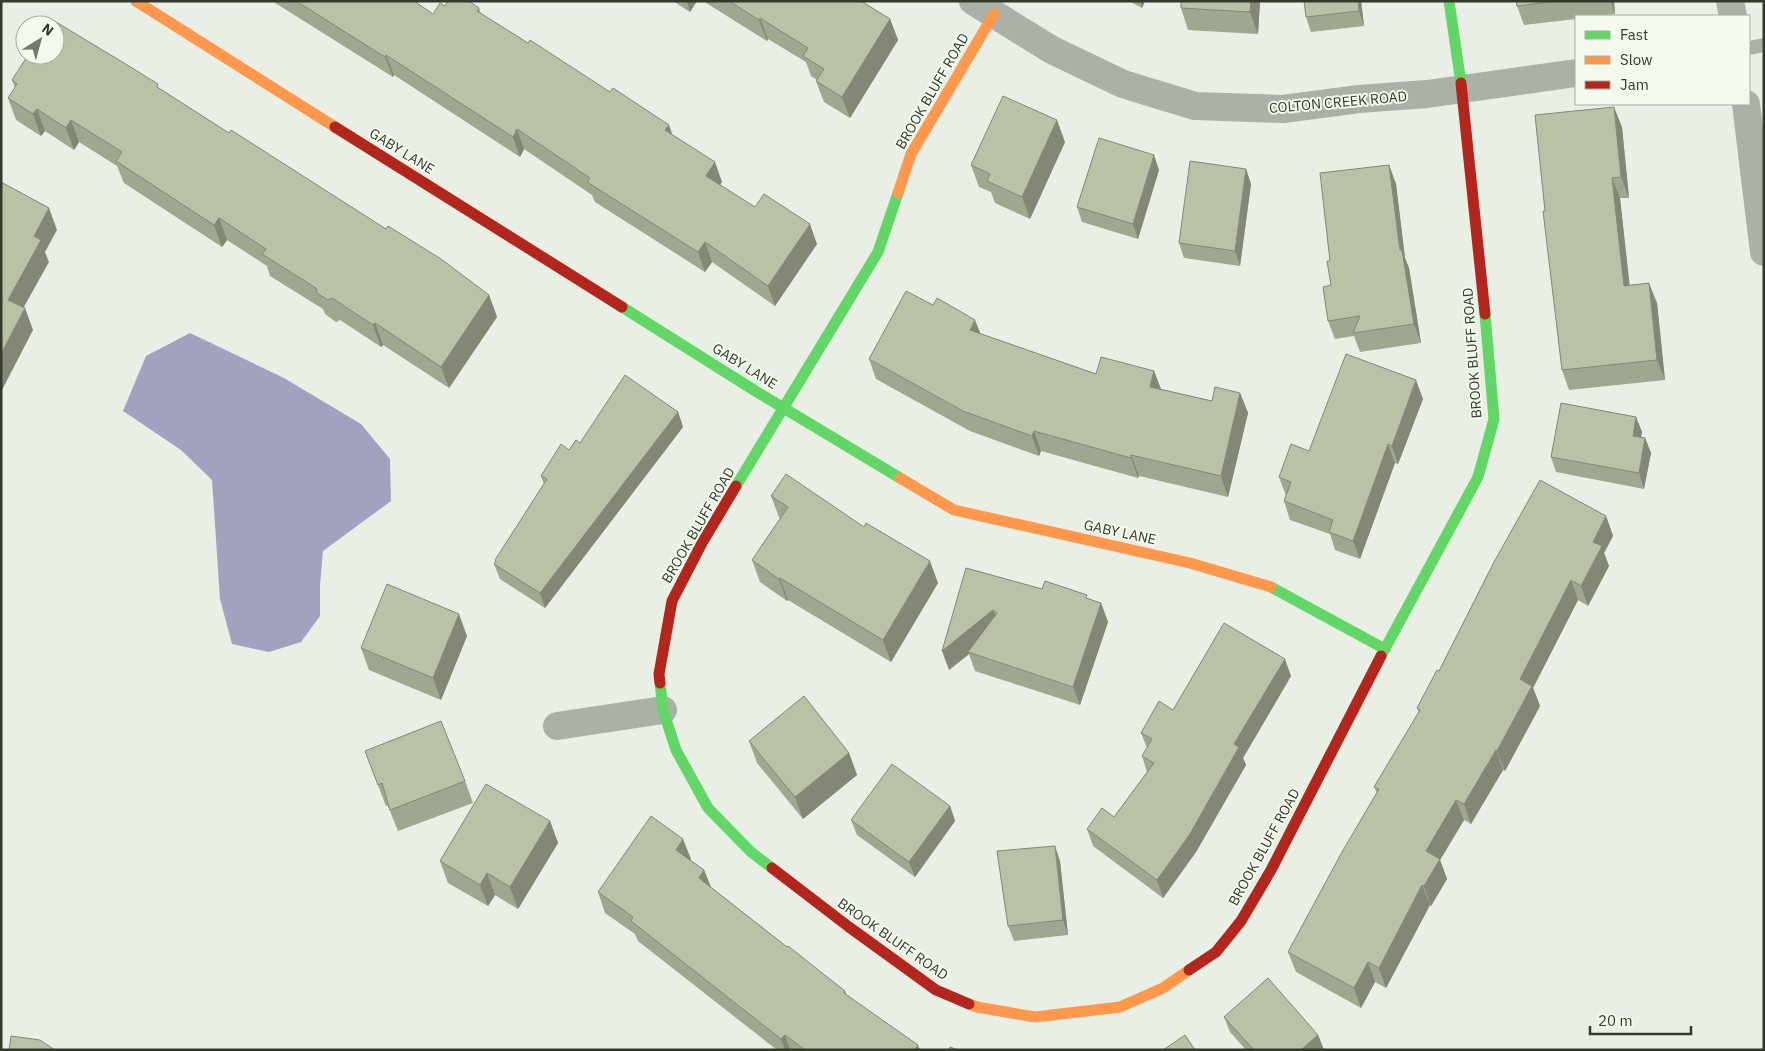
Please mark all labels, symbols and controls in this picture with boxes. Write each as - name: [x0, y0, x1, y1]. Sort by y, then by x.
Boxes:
- north arrow: [15, 15, 65, 65]
- legend: [1575, 15, 1750, 105]
- text: N: [38, 19, 57, 40]
- text: Fast: [1620, 25, 1648, 44]
- street label: BROOK BLUFF ROAD: [891, 30, 973, 152]
- text: Slow: [1620, 50, 1653, 69]
- text: Jam: [1620, 75, 1649, 94]
- street label: COLTON CREEK ROAD: [1268, 87, 1408, 117]
- street label: GABY LANE: [366, 124, 438, 178]
- street label: BROOK BLUFF ROAD: [1458, 287, 1486, 419]
- street label: GABY LANE: [709, 339, 781, 393]
- street label: BROOK BLUFF ROAD: [657, 464, 739, 586]
- street label: GABY LANE: [1082, 516, 1158, 548]
- street label: BROOK BLUFF ROAD: [1224, 785, 1304, 909]
- street label: BROOK BLUFF ROAD: [834, 894, 952, 984]
- scale bar: [1590, 1004, 1691, 1036]
- text: 20 m: [1598, 1011, 1633, 1030]

